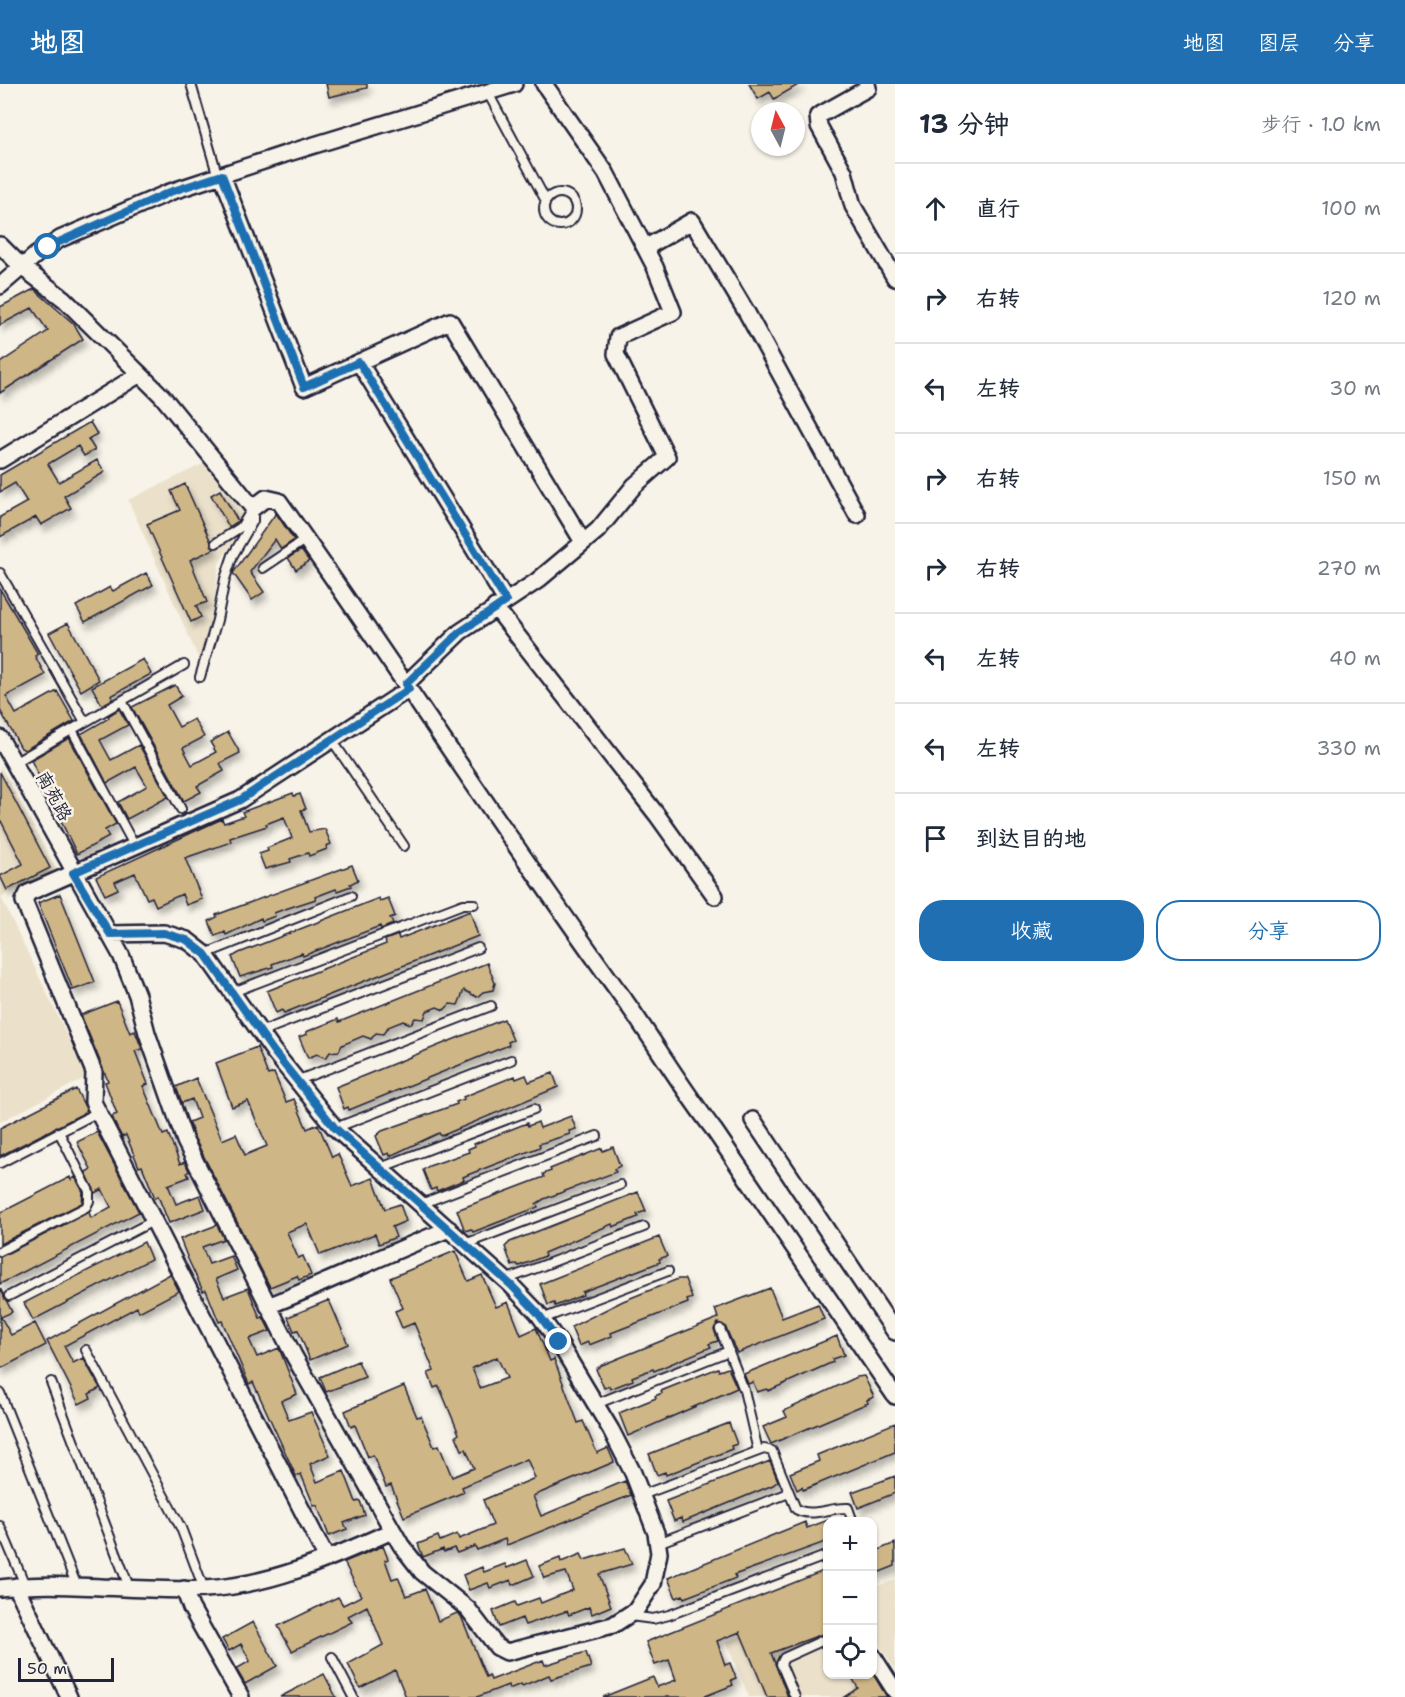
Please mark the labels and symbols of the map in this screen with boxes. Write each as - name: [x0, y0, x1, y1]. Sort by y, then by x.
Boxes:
- north arrow: [751, 102, 805, 156]
- route start: [34, 233, 60, 259]
- street label: 南苑路: [30, 767, 78, 825]
- route end: [545, 1328, 571, 1354]
- scale bar: [18, 1655, 114, 1682]

